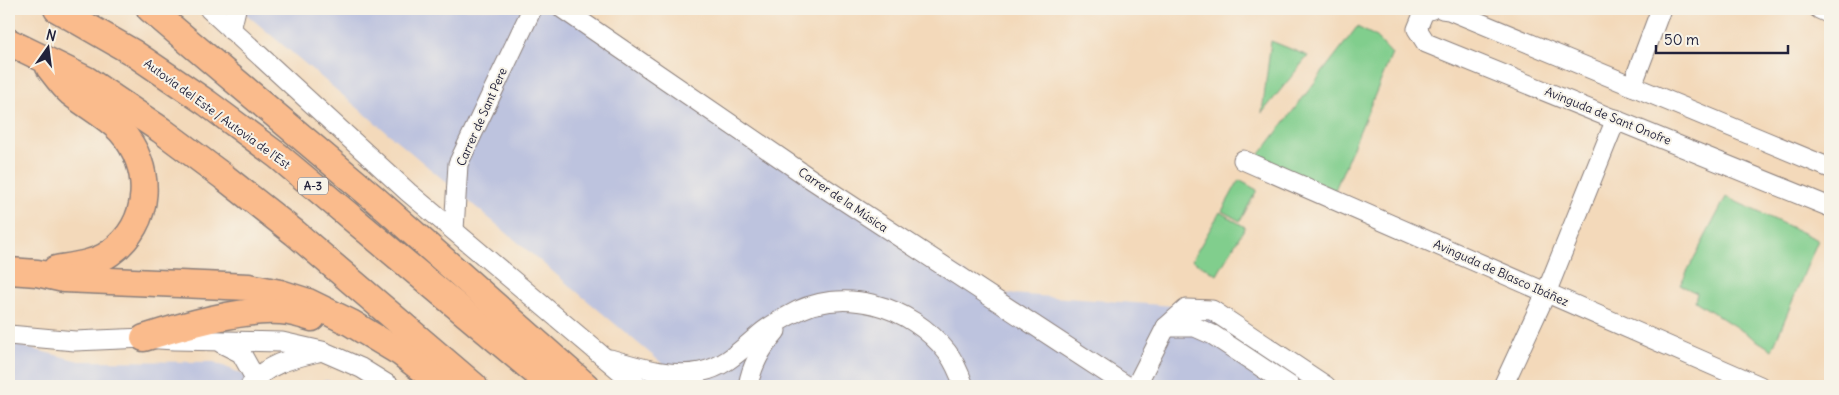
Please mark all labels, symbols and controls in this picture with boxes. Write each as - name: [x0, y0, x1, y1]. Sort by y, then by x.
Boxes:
- north arrow: [22, 22, 72, 72]
- scale bar: [1656, 22, 1789, 54]
- text: N: [44, 25, 58, 45]
- text: 50 m: [1664, 30, 1699, 49]
- street label: Autovía del Este / Autovia de l'Est: [141, 55, 293, 172]
- street label: Carrer de Sant Pere: [453, 65, 510, 168]
- street label: Avinguda de Sant Onofre: [1543, 83, 1674, 148]
- street label: Carrer de la Música: [796, 164, 891, 235]
- road number: A-3: [298, 178, 328, 195]
- street label: Avinguda de Blasco Ibáñez: [1431, 236, 1571, 309]

